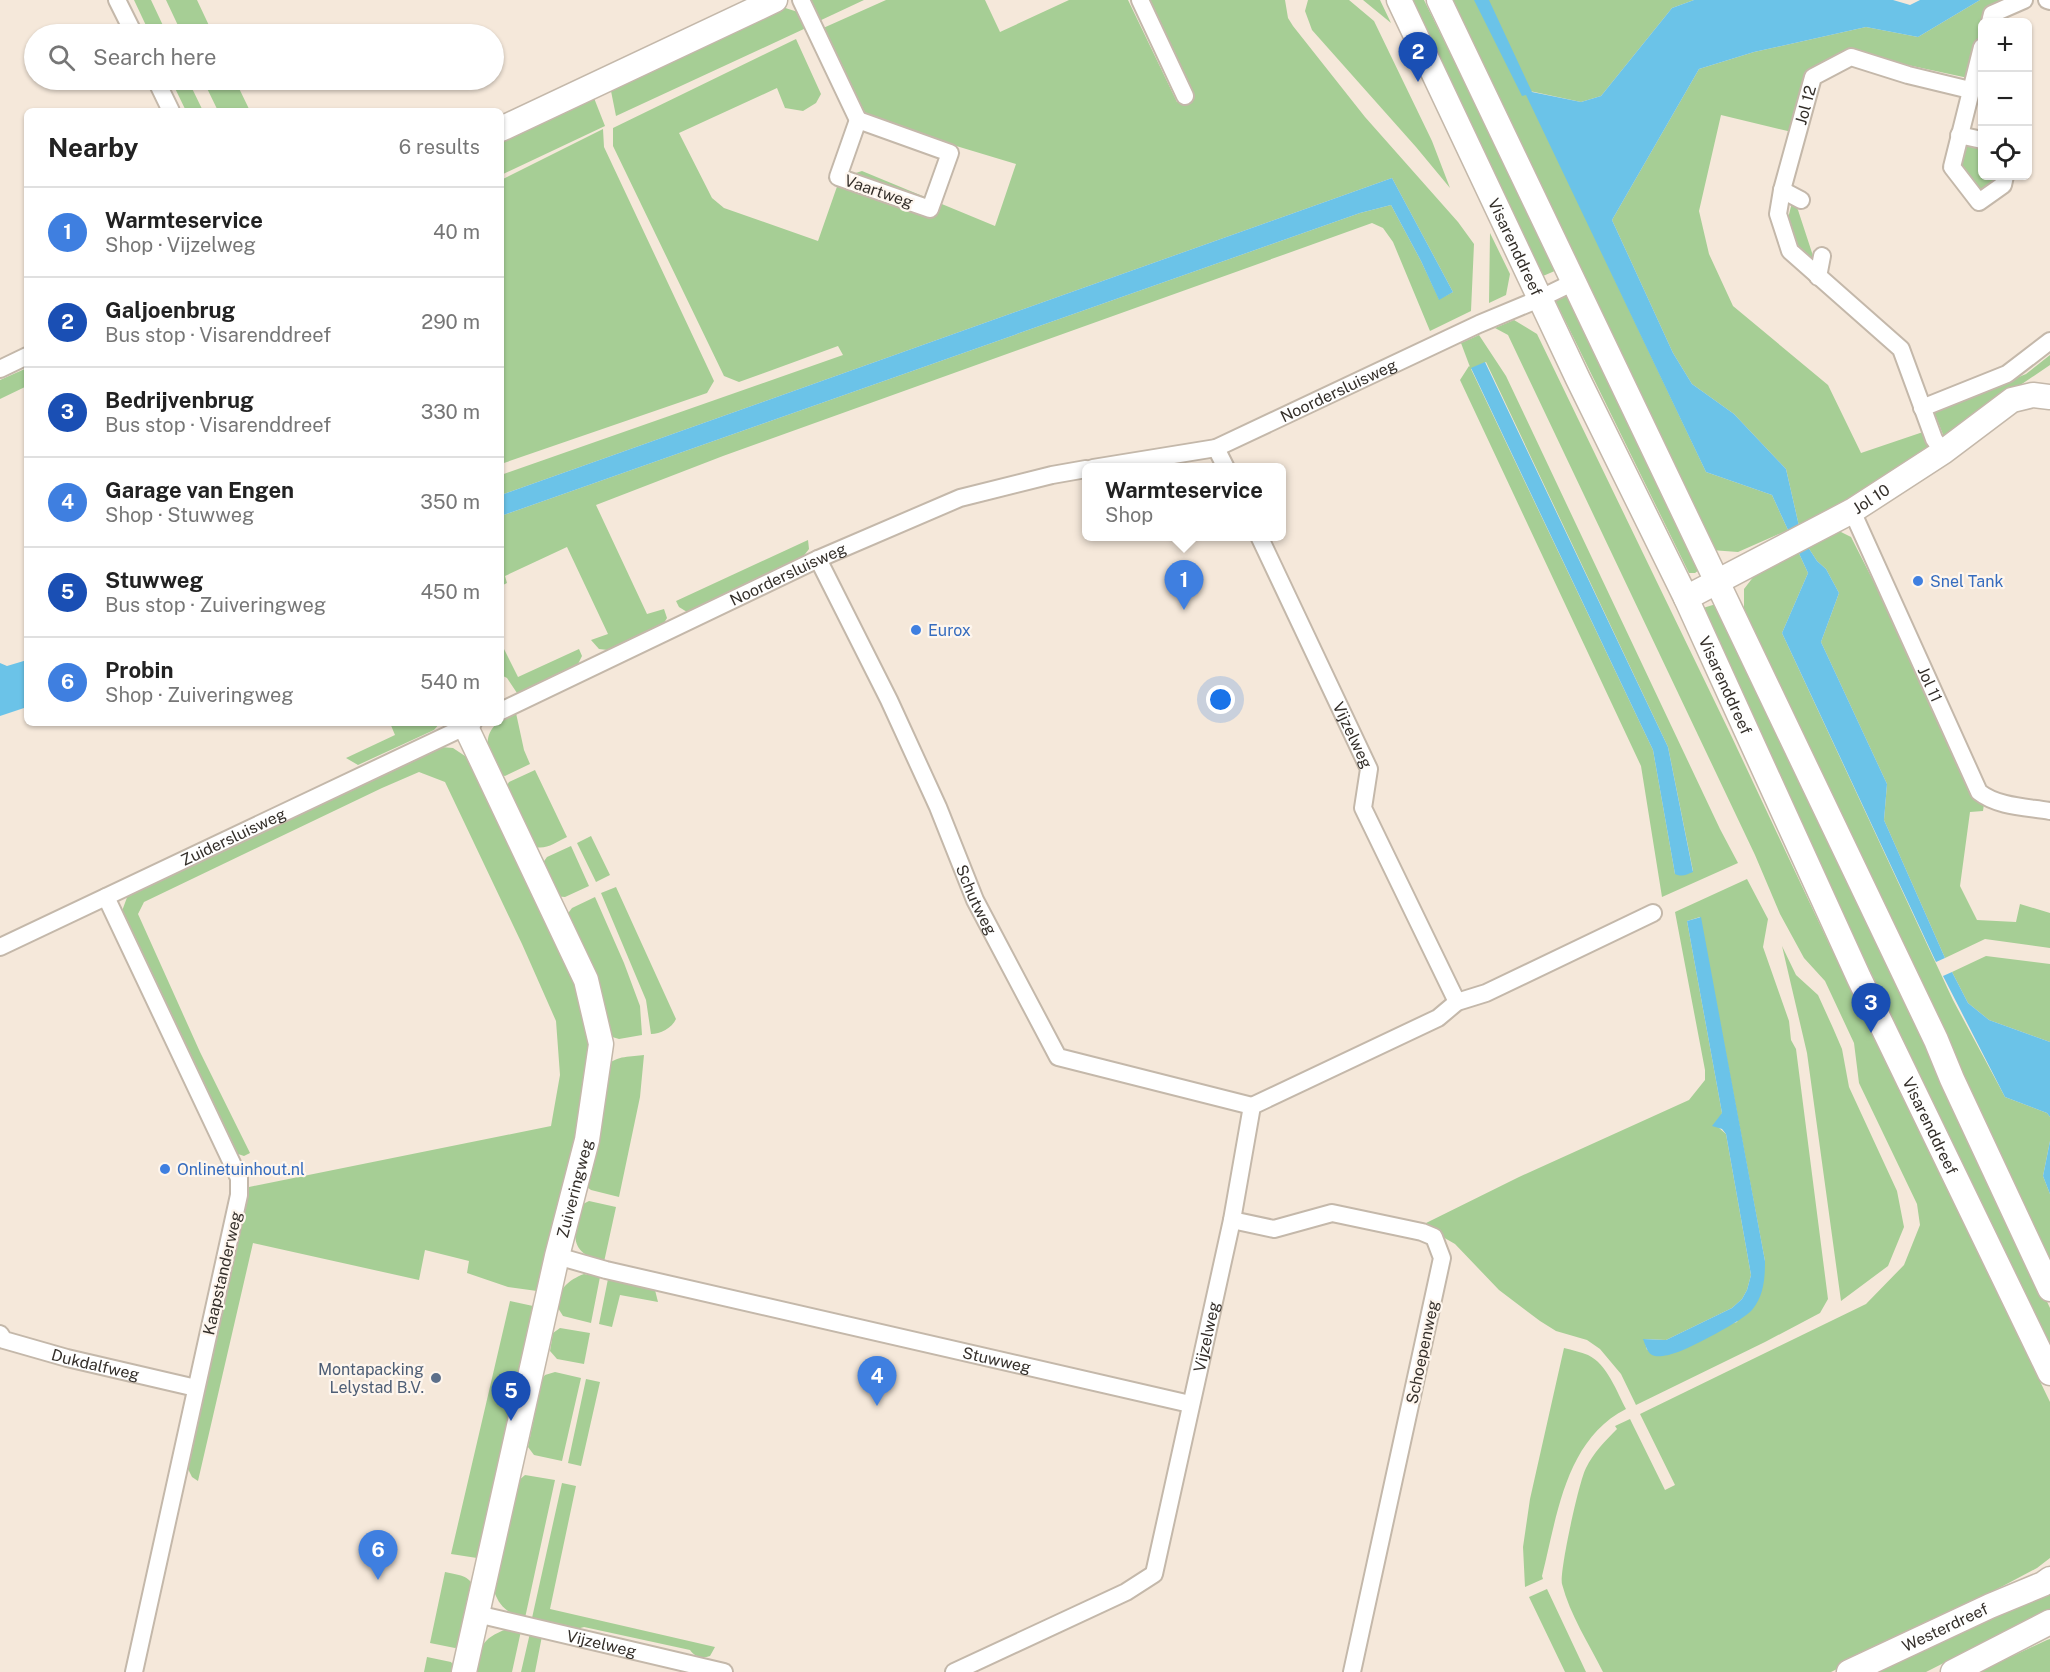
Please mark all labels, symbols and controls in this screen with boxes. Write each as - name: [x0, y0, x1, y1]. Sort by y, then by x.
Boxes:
- map controls: [1978, 18, 2032, 180]
- button: +: [1978, 18, 2032, 72]
- search box: [24, 24, 504, 90]
- pin: 2: [1398, 32, 1438, 82]
- icon: search: [45, 41, 78, 74]
- text: Search here: [93, 44, 217, 70]
- button: −: [1978, 72, 2032, 126]
- street label: Jol 12: [1791, 83, 1820, 127]
- button: locate: [1978, 126, 2032, 180]
- text: Nearby: [48, 132, 138, 163]
- text: 6 results: [399, 135, 480, 159]
- street label: Vaartweg: [842, 171, 916, 212]
- street label: Visarenddreef: [1484, 195, 1546, 299]
- text: Warmteservice: [105, 207, 263, 233]
- text: 1: [63, 220, 72, 244]
- text: 40 m: [433, 220, 480, 244]
- text: Shop · Vijzelweg: [105, 233, 256, 257]
- text: Galjoenbrug: [105, 297, 235, 323]
- text: 2: [61, 310, 74, 334]
- text: 290 m: [421, 310, 480, 334]
- text: Bus stop · Visarenddreef: [105, 323, 331, 347]
- street label: Noordersluisweg: [1277, 355, 1400, 426]
- text: Bedrijvenbrug: [105, 387, 254, 413]
- text: 3: [61, 400, 74, 424]
- text: 330 m: [421, 400, 480, 424]
- text: Bus stop · Visarenddreef: [105, 413, 331, 437]
- popup: [1082, 463, 1286, 541]
- text: Garage van Engen: [105, 477, 294, 503]
- text: Warmteservice: [1105, 477, 1263, 503]
- street label: Jol 10: [1849, 480, 1893, 518]
- text: 4: [61, 490, 74, 514]
- text: 350 m: [420, 490, 480, 514]
- text: Shop · Stuwweg: [105, 503, 254, 527]
- text: Shop: [1105, 503, 1153, 527]
- street label: Noordersluisweg: [727, 539, 849, 610]
- pin: 1: [1164, 560, 1204, 610]
- text: Stuwweg: [105, 567, 203, 593]
- place label: Snel Tank: [1930, 572, 2003, 591]
- marker: Snel Tank: [1911, 574, 1925, 588]
- text: 5: [61, 580, 74, 604]
- text: 450 m: [420, 580, 480, 604]
- text: Bus stop · Zuiveringweg: [105, 593, 326, 617]
- place label: Eurox: [928, 621, 971, 640]
- marker: Eurox: [909, 623, 923, 637]
- street label: Visarenddreef: [1695, 633, 1756, 737]
- text: Probin: [105, 657, 173, 683]
- street label: Jol 11: [1914, 664, 1946, 705]
- text: 6: [61, 670, 74, 694]
- text: 540 m: [420, 670, 480, 694]
- text: Shop · Zuiveringweg: [105, 683, 294, 707]
- your location: [1206, 685, 1235, 714]
- street label: Vijzelweg: [1329, 699, 1376, 772]
- street label: Zuidersluisweg: [178, 804, 289, 870]
- street label: Schutweg: [952, 862, 1001, 938]
- pin: 3: [1852, 984, 1890, 1033]
- street label: Visarenddreef: [1898, 1074, 1962, 1178]
- street label: Zuiveringweg: [553, 1137, 597, 1240]
- place label: Onlinetuinhout.nl: [177, 1160, 305, 1179]
- marker: Onlinetuinhout.nl: [158, 1162, 172, 1176]
- street label: Kaapstanderweg: [199, 1209, 246, 1337]
- street label: Schoepenweg: [1402, 1299, 1443, 1406]
- street label: Vijzelweg: [1190, 1300, 1224, 1374]
- street label: Stuwweg: [961, 1343, 1033, 1377]
- street label: Dukdalfweg: [49, 1345, 141, 1385]
- pin: 4: [858, 1356, 896, 1406]
- place label: Montapacking Lelystad B.V.: [318, 1360, 424, 1397]
- marker: Montapacking Lelystad B.V.: [429, 1371, 443, 1385]
- pin: 5: [492, 1372, 530, 1421]
- pin: 6: [358, 1530, 398, 1580]
- street label: Westerdreef: [1899, 1599, 1991, 1656]
- street label: Vijzelweg: [565, 1626, 639, 1661]

